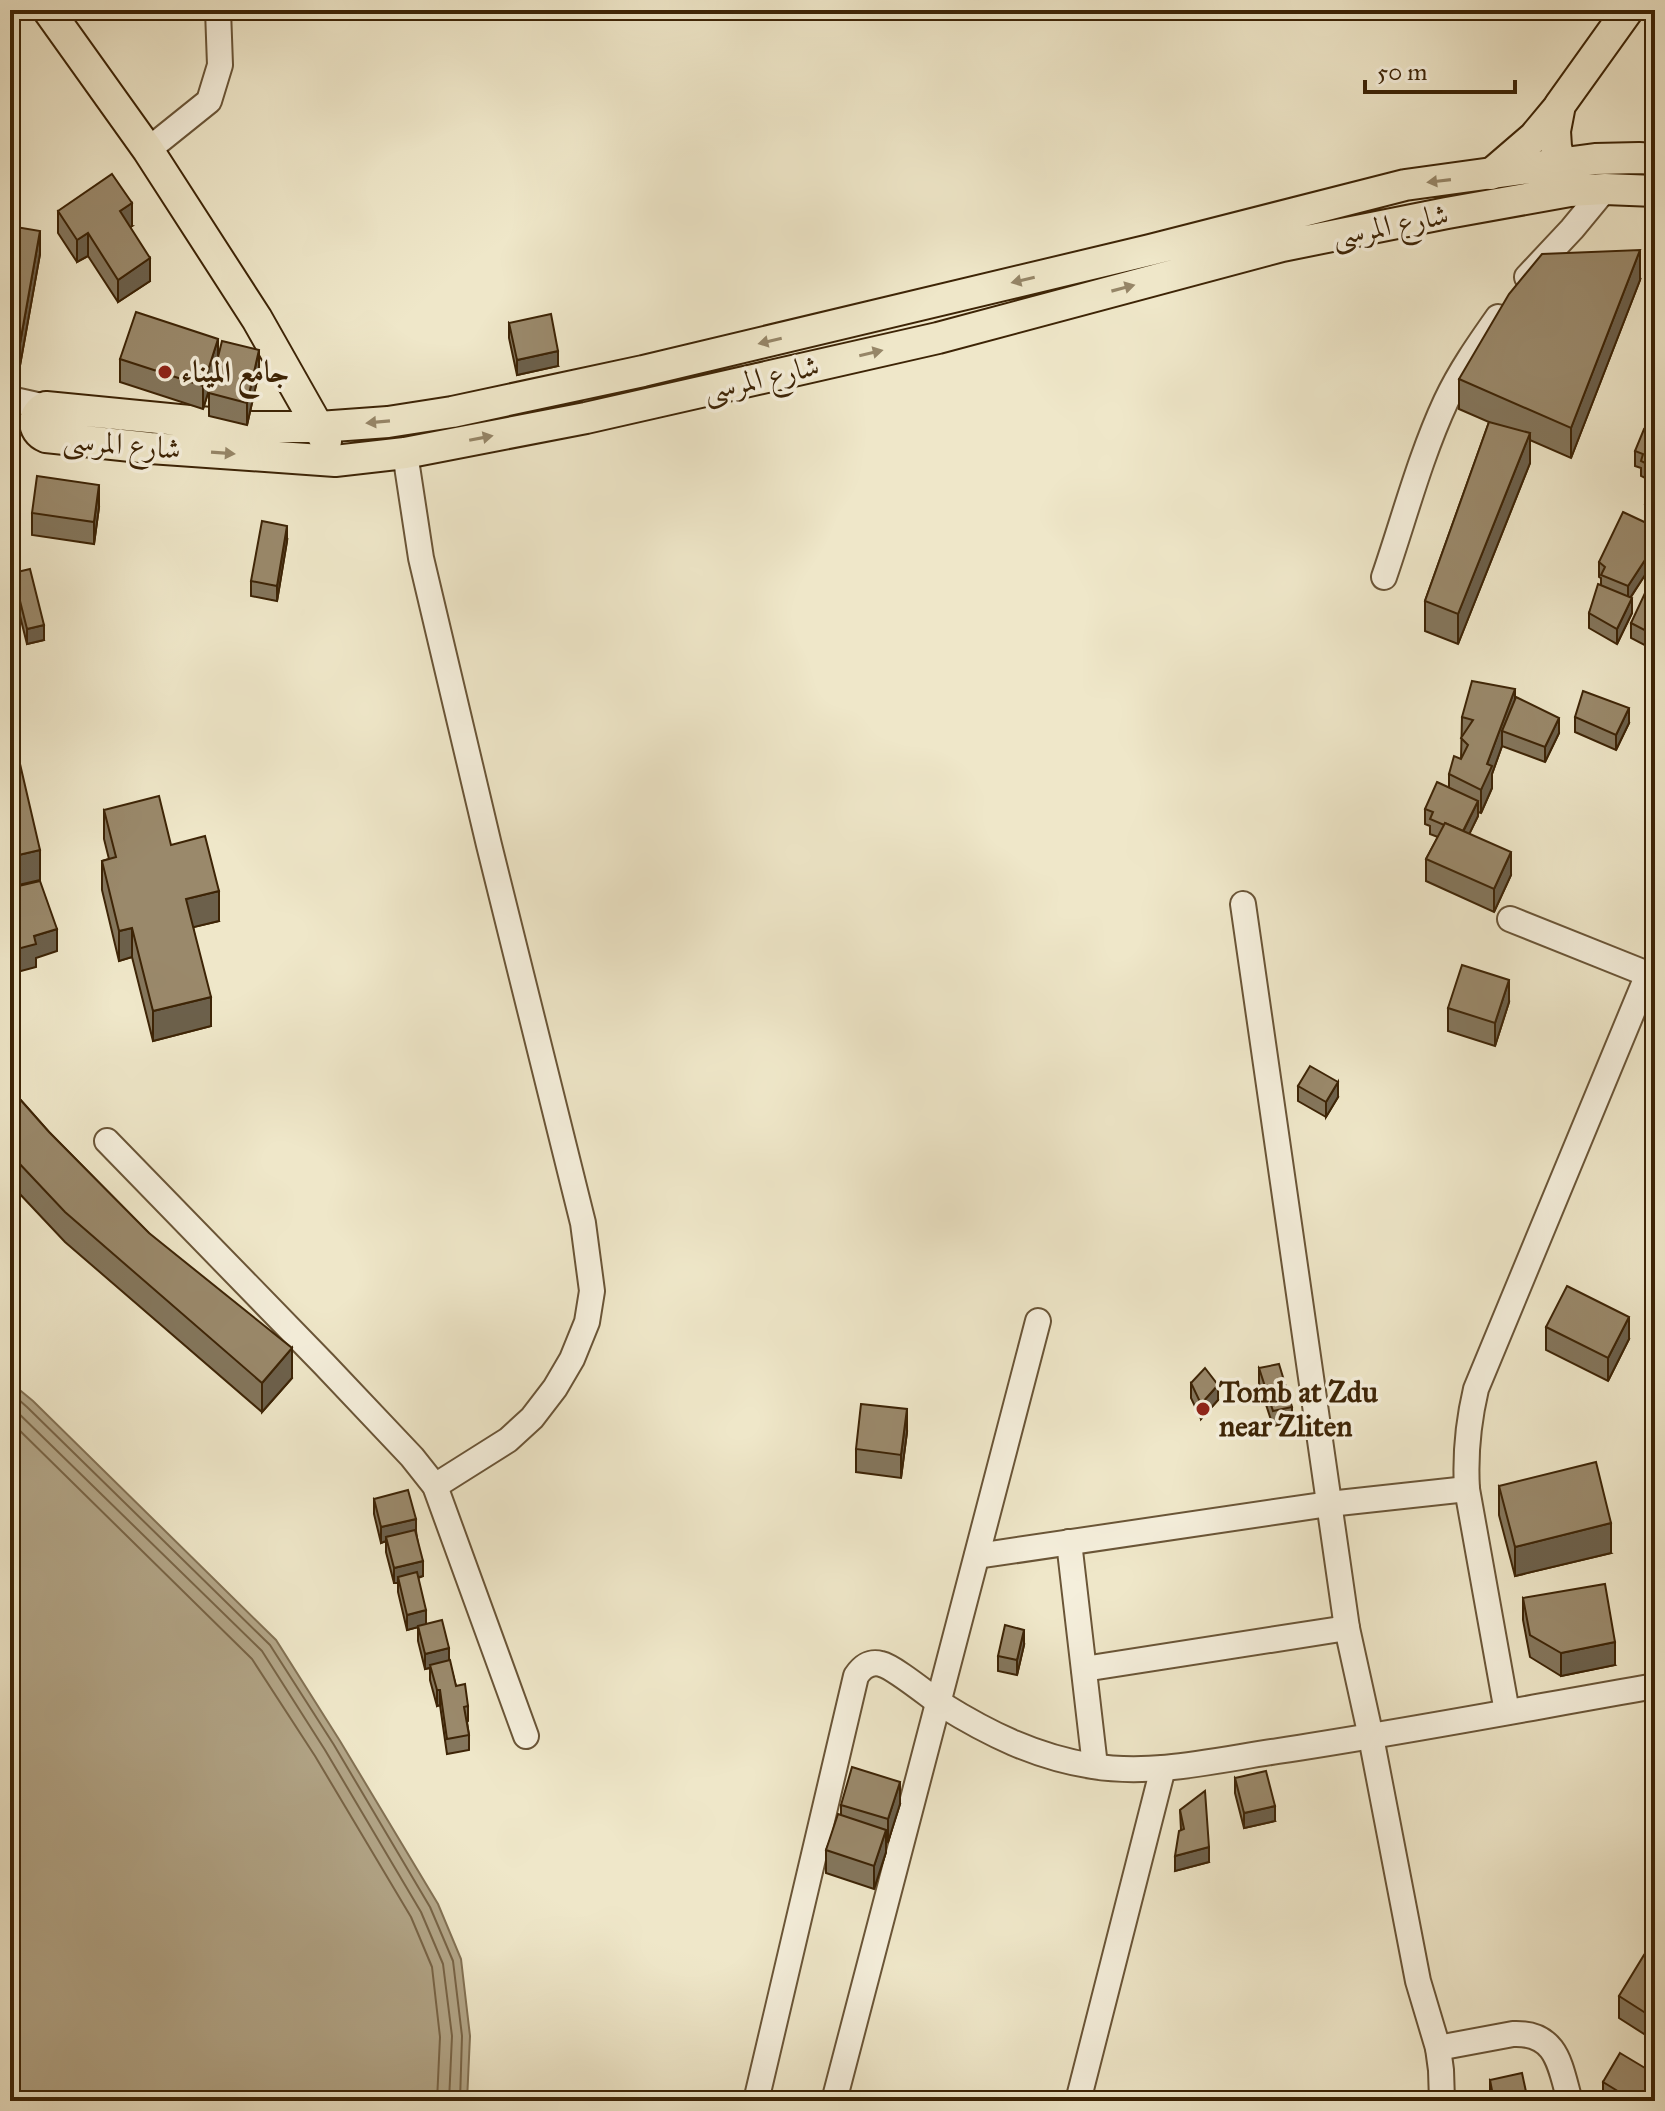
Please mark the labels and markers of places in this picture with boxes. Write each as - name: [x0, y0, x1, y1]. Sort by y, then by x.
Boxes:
- place label: جامع الميناء: [181, 354, 289, 399]
- marker: جامع الميناء: [156, 363, 174, 381]
- place label: Tomb at Zdu near Zliten: [1219, 1374, 1378, 1444]
- marker: Tomb at Zdu near Zliten: [1194, 1400, 1212, 1418]

